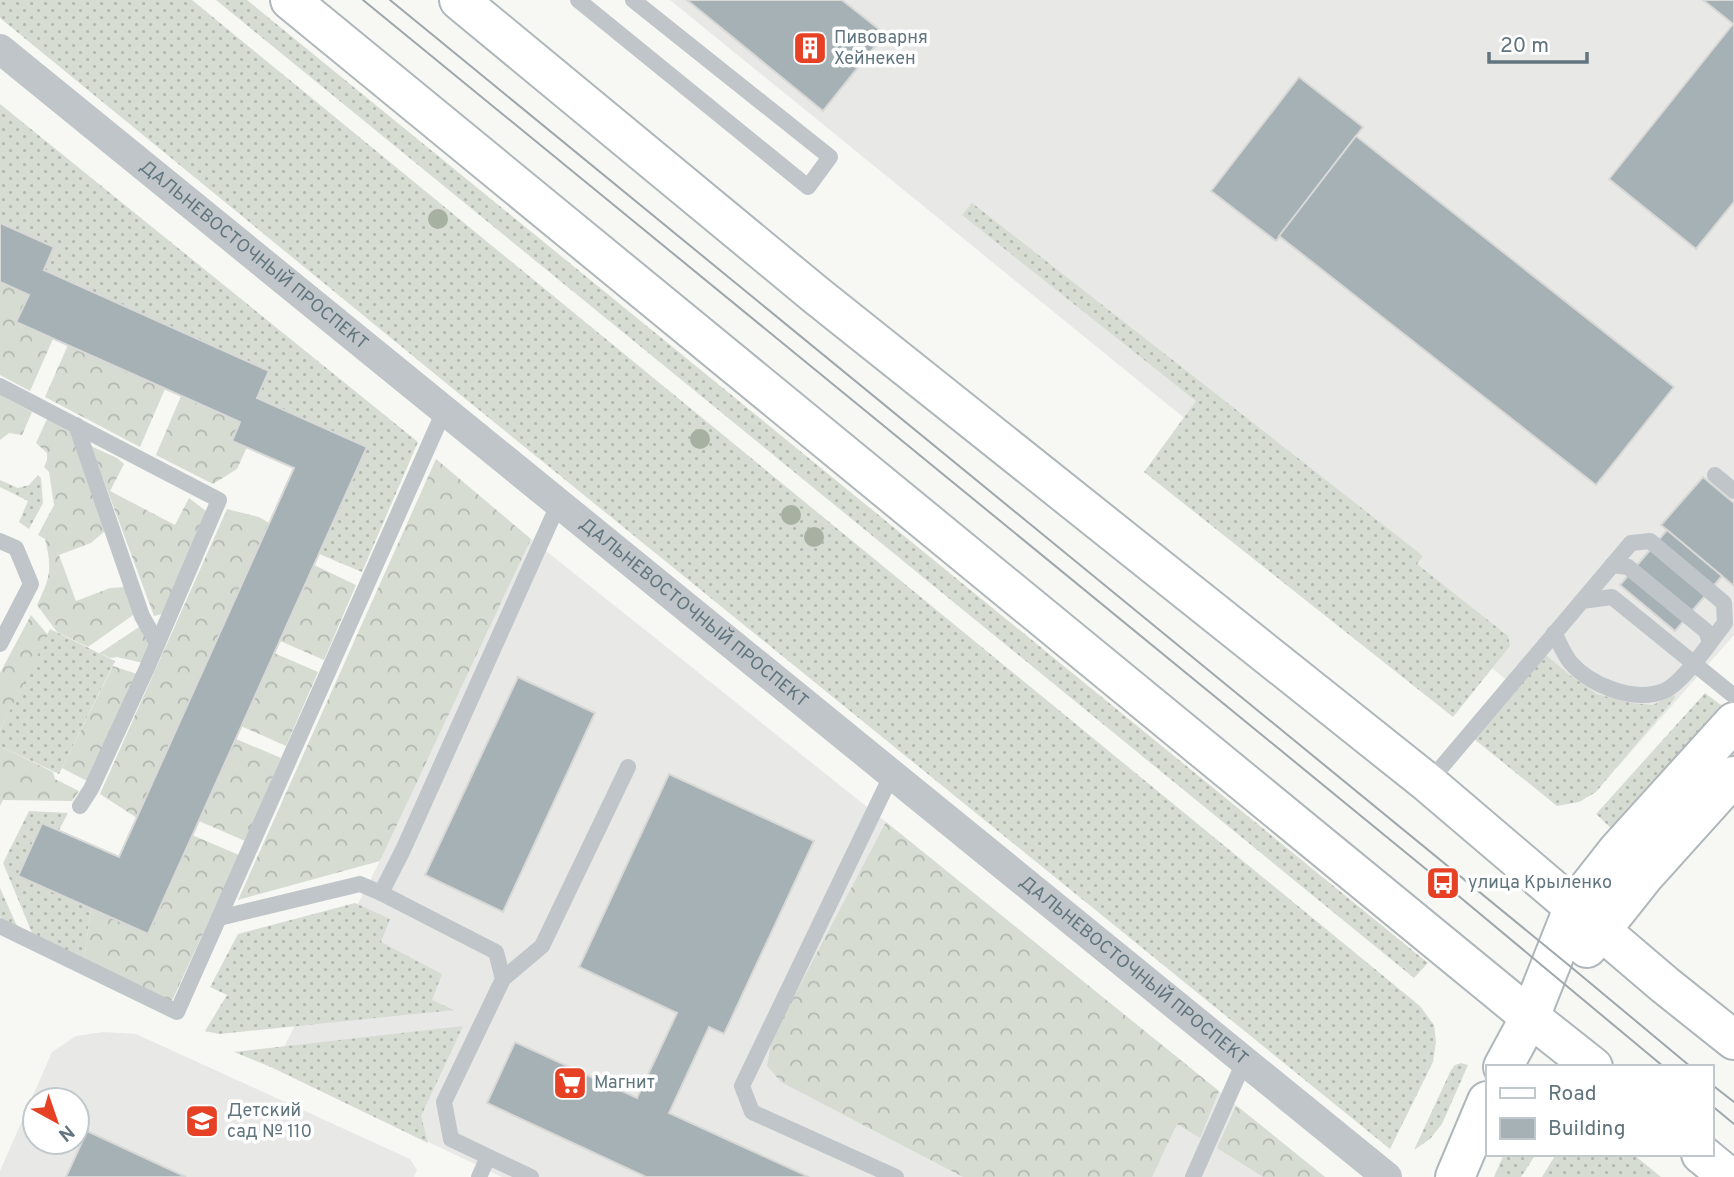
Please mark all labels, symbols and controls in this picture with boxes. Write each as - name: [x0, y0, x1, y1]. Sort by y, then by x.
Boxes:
- scale bar: [1489, 21, 1587, 65]
- place label: Пивоварня Хейнекен: [834, 27, 928, 71]
- building icon: Пивоварня Хейнекен: [791, 29, 829, 67]
- text: 20 m: [1500, 33, 1549, 60]
- street label: ДАЛЬНЕВОСТОЧНЫЙ ПРОСПЕКТ: [135, 155, 373, 355]
- street label: ДАЛЬНЕВОСТОЧНЫЙ ПРОСПЕКТ: [574, 513, 813, 713]
- bus stop icon: улица Крыленко: [1424, 864, 1462, 902]
- street label: ДАЛЬНЕВОСТОЧНЫЙ ПРОСПЕКТ: [1014, 871, 1253, 1071]
- place label: улица Крыленко: [1468, 872, 1612, 895]
- supermarket icon: Магнит: [551, 1064, 589, 1102]
- legend: [1486, 1065, 1713, 1156]
- place label: Магнит: [594, 1072, 655, 1095]
- text: Road: [1548, 1081, 1597, 1108]
- north arrow: [21, 1086, 91, 1156]
- place label: Детский сад № 110: [227, 1100, 312, 1144]
- school or university icon: Детский сад № 110: [183, 1102, 221, 1140]
- text: Building: [1548, 1116, 1626, 1143]
- text: N: [53, 1119, 79, 1146]

